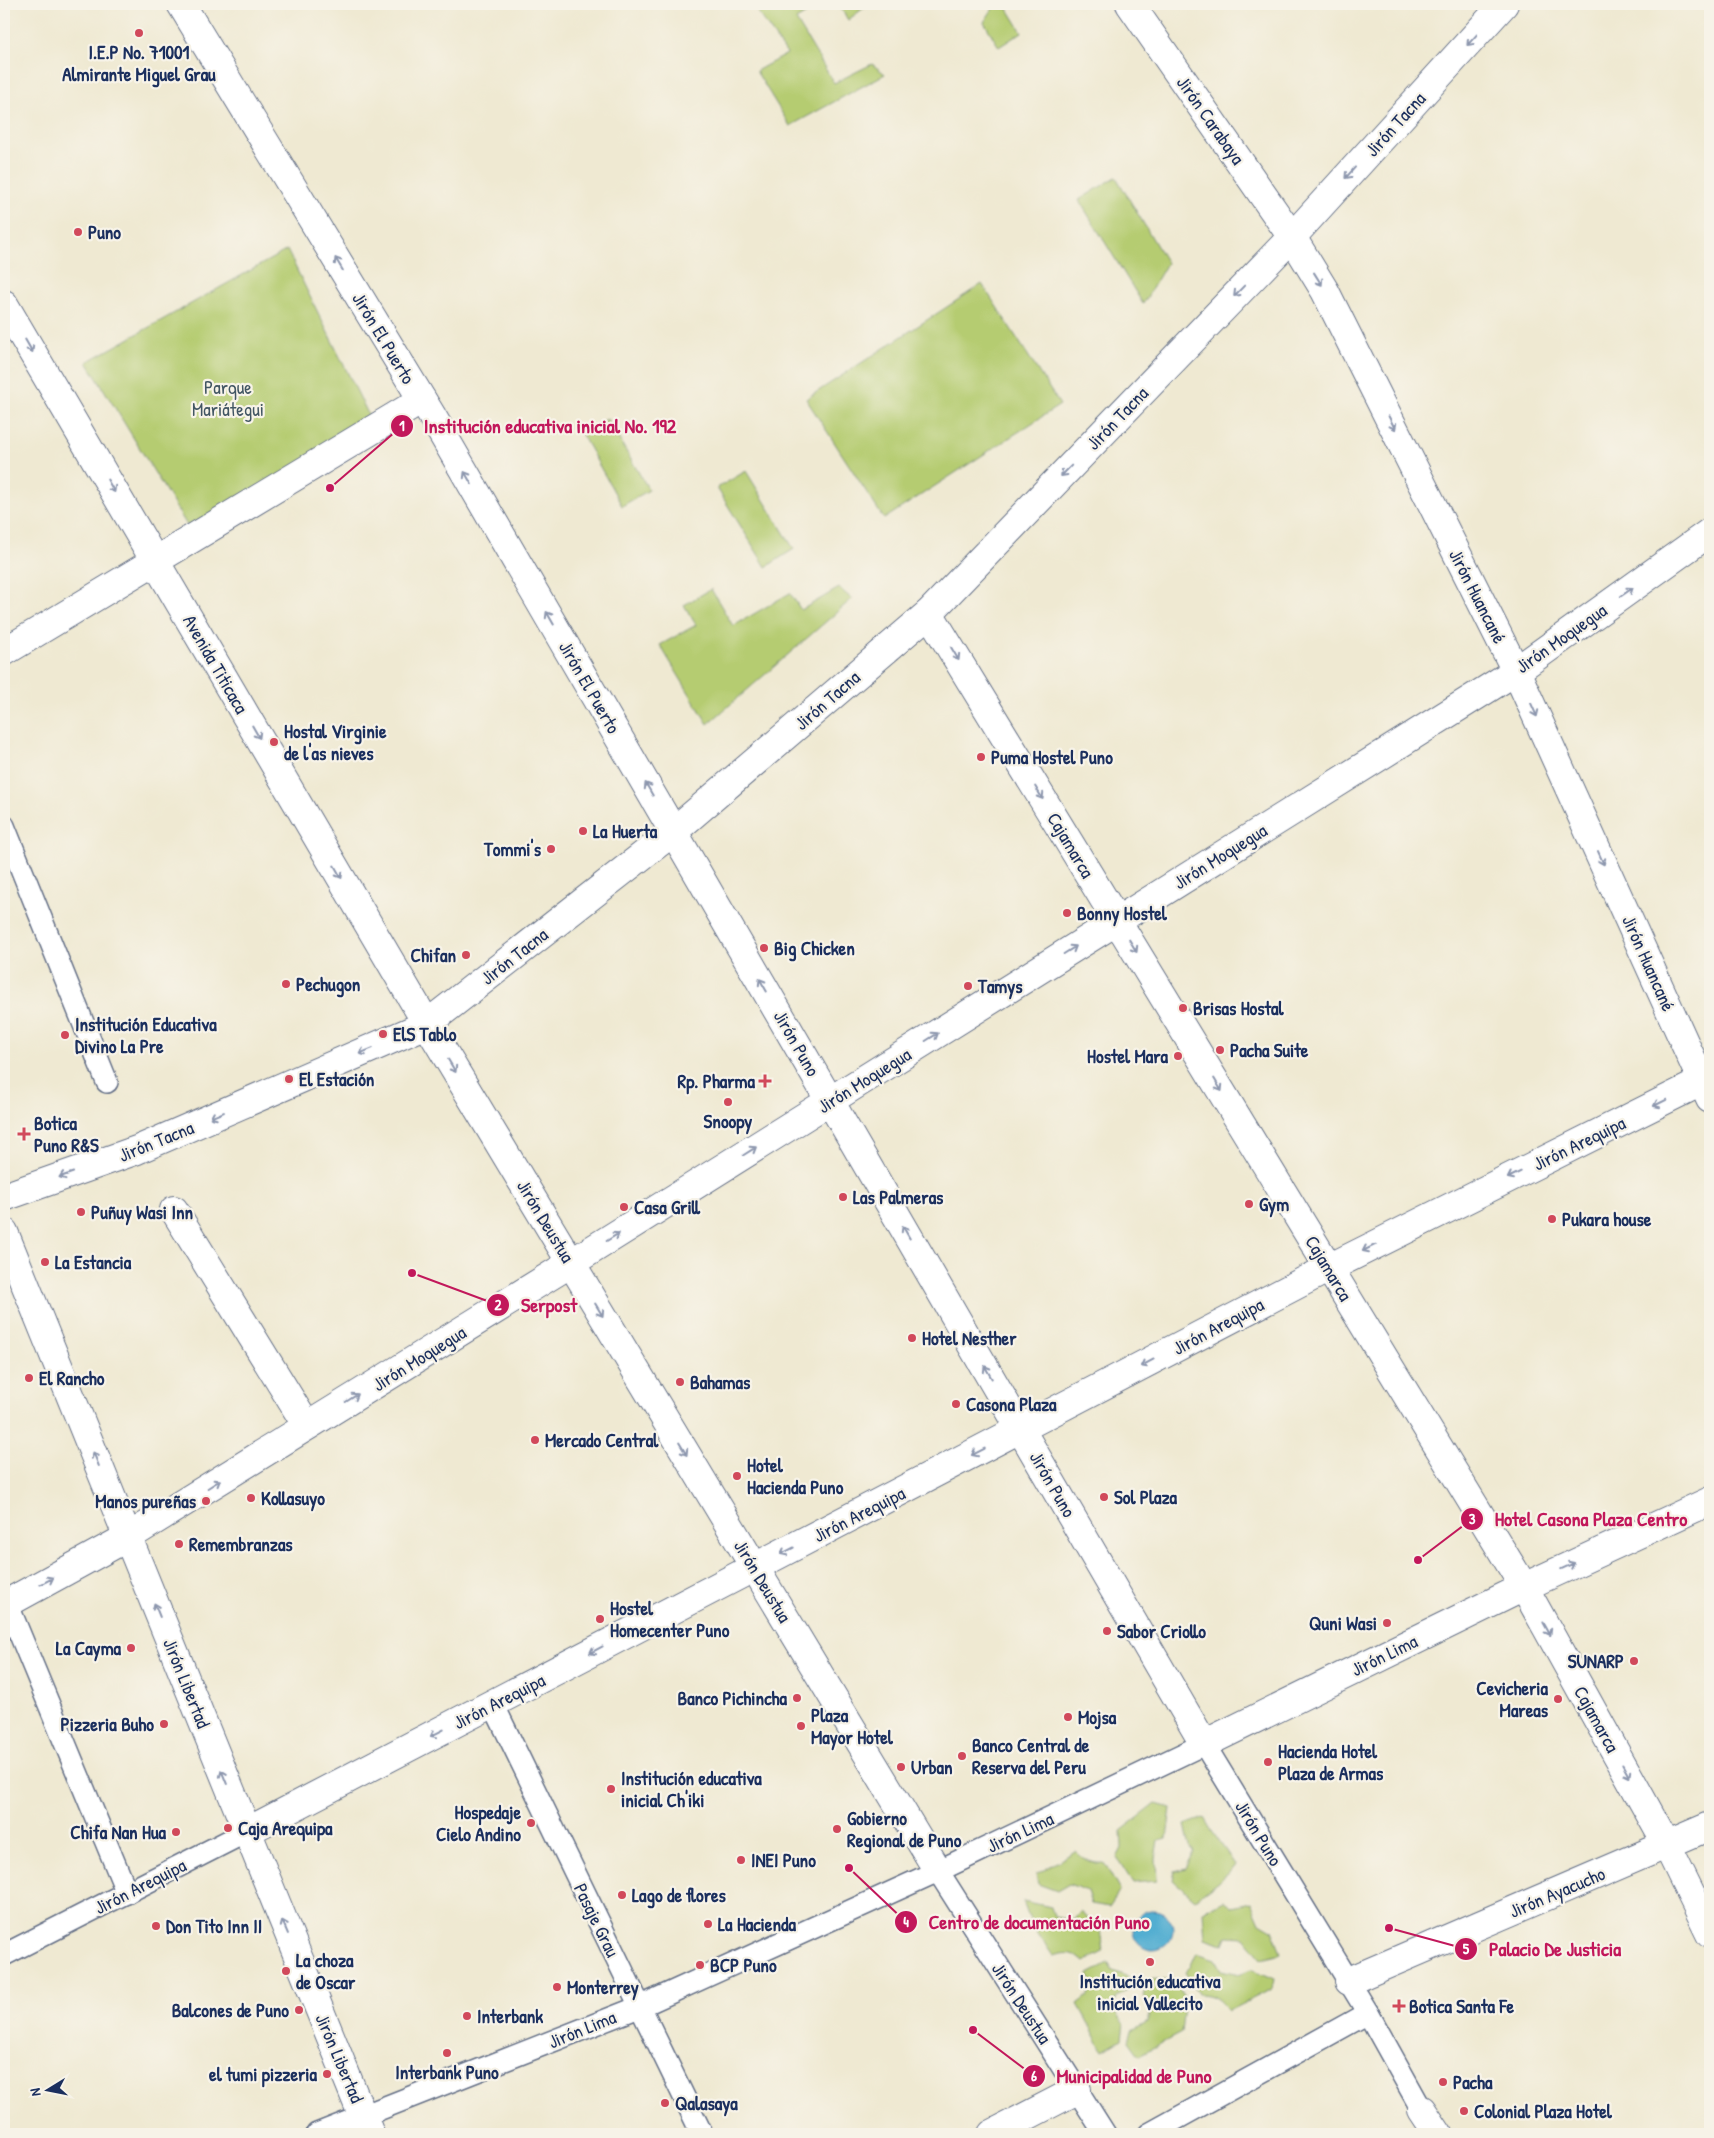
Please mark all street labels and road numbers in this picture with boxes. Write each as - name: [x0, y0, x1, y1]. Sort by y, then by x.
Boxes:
- street label: Jirón Carabaya: [1171, 71, 1251, 170]
- street label: Jirón Tacna: [1359, 86, 1431, 162]
- street label: Jirón El Puerto: [346, 287, 422, 389]
- street label: Jirón Tacna: [1080, 380, 1154, 455]
- street label: Jirón Huancané: [1443, 544, 1513, 648]
- street label: Jirón Moquegua: [1510, 597, 1612, 679]
- street label: Avenida Titicaca: [177, 610, 255, 719]
- street label: Jirón El Puerto: [553, 636, 627, 738]
- street label: Jirón Tacna: [789, 664, 866, 736]
- street label: Cajamarca: [1041, 807, 1101, 883]
- street label: Jirón Moquegua: [1168, 817, 1272, 895]
- street label: Jirón Huancané: [1616, 911, 1682, 1016]
- street label: Jirón Tacna: [475, 921, 554, 991]
- street label: Jirón Puno: [768, 1005, 826, 1081]
- street label: Jirón Moquegua: [812, 1041, 916, 1119]
- street label: Jirón Arequipa: [1529, 1109, 1630, 1177]
- street label: Jirón Tacna: [115, 1114, 198, 1168]
- street label: Jirón Deustua: [511, 1175, 581, 1268]
- street label: Cajamarca: [1299, 1230, 1359, 1306]
- street label: Jirón Arequipa: [1168, 1291, 1269, 1361]
- street label: Jirón Moquegua: [367, 1319, 471, 1397]
- street label: Jirón Puno: [1024, 1446, 1082, 1522]
- street label: Jirón Arequipa: [809, 1480, 910, 1548]
- street label: Jirón Deustua: [728, 1535, 798, 1628]
- street label: Jirón Lima: [1346, 1628, 1422, 1682]
- street label: Jirón Libertad: [157, 1634, 217, 1732]
- street label: Jirón Arequipa: [449, 1667, 550, 1735]
- street label: Cajamarca: [1568, 1681, 1626, 1757]
- street label: Jirón Puno: [1229, 1795, 1289, 1871]
- street label: Jirón Lima: [982, 1805, 1058, 1859]
- street label: Jirón Arequipa: [90, 1852, 191, 1920]
- street label: Jirón Ayacucho: [1505, 1860, 1609, 1924]
- street label: Pasaje Grau: [568, 1879, 626, 1962]
- street label: Jirón Deustua: [986, 1957, 1058, 2049]
- street label: Jirón Lima: [544, 2003, 620, 2054]
- street label: Jirón Libertad: [310, 2009, 371, 2107]

